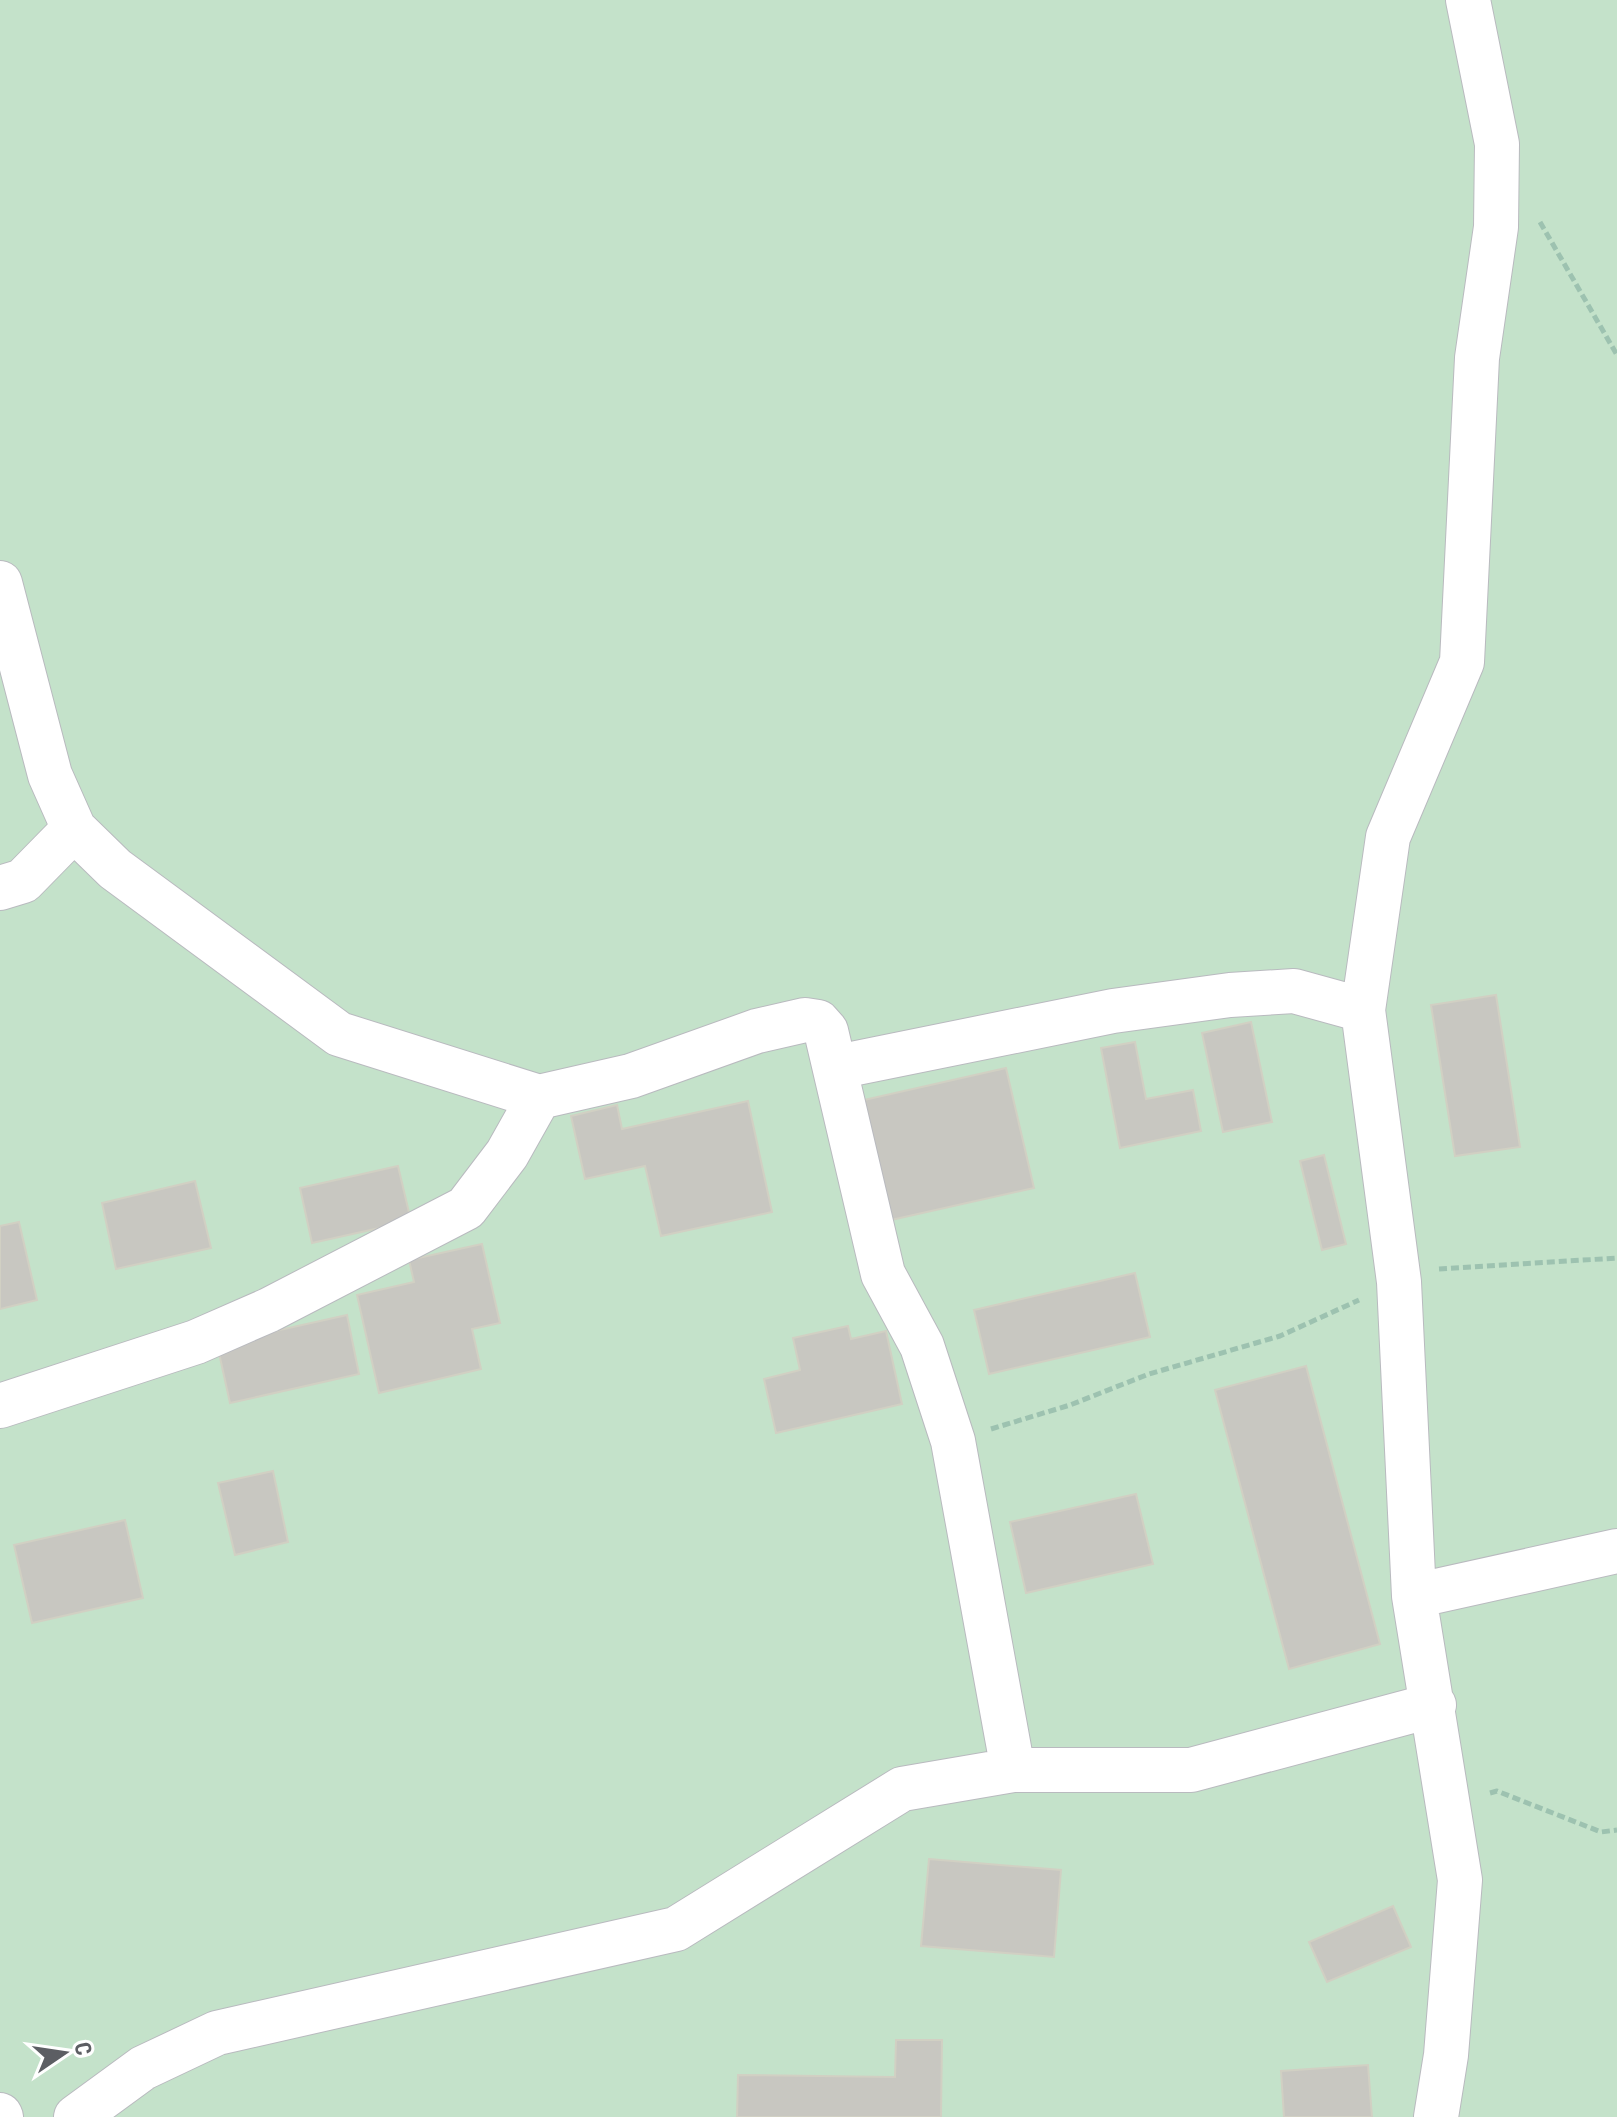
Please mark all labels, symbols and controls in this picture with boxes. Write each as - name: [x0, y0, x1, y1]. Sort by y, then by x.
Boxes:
- north arrow: [24, 2013, 104, 2093]
- text: С: [69, 2040, 97, 2058]

